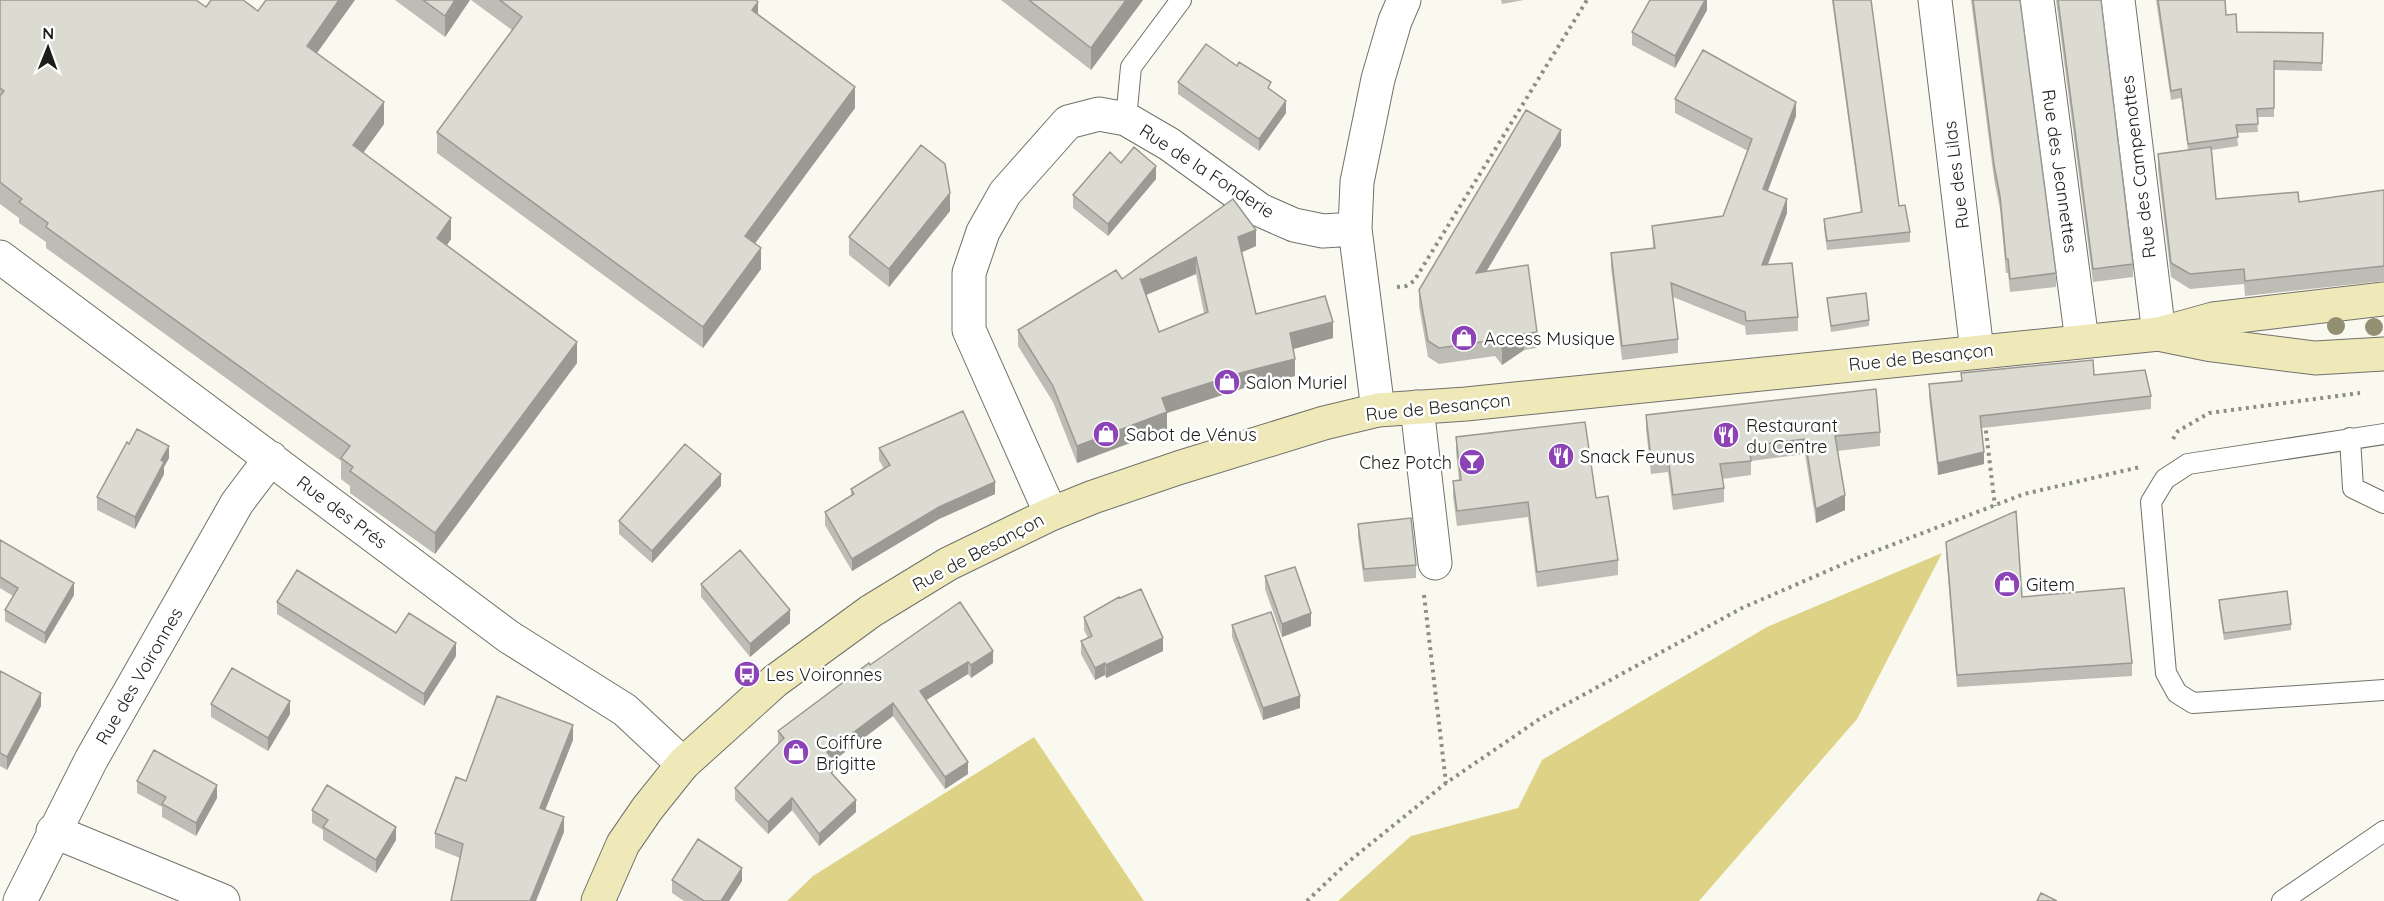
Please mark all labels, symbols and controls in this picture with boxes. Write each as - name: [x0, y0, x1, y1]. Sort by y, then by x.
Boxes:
- north arrow: [18, 18, 78, 78]
- text: N: [42, 23, 54, 43]
- street label: Rue des Campenottes: [2115, 74, 2161, 260]
- street label: Rue des Jeannettes: [2037, 88, 2083, 254]
- street label: Rue de la Fonderie: [1135, 119, 1279, 223]
- street label: Rue des Lilas: [1938, 120, 1974, 230]
- shop icon: Access Musique: [1449, 323, 1479, 353]
- place label: Access Musique: [1484, 327, 1615, 350]
- street label: Rue de Besançon: [1847, 338, 1995, 376]
- shop icon: Salon Muriel: [1212, 367, 1242, 397]
- place label: Salon Muriel: [1246, 371, 1347, 394]
- street label: Rue de Besançon: [1364, 388, 1512, 426]
- place label: Restaurant du Centre: [1746, 414, 1838, 458]
- shop icon: Sabot de Vénus: [1091, 419, 1121, 449]
- restaurant icon: Restaurant du Centre: [1711, 420, 1741, 450]
- place label: Sabot de Vénus: [1126, 423, 1257, 446]
- restaurant icon: Snack Feunus: [1546, 441, 1576, 471]
- place label: Snack Feunus: [1580, 445, 1695, 468]
- bar icon: Chez Potch: [1457, 447, 1487, 477]
- place label: Chez Potch: [1359, 451, 1452, 474]
- street label: Rue des Prés: [292, 470, 392, 554]
- street label: Rue de Besançon: [908, 508, 1048, 596]
- shop icon: Gitem: [1992, 569, 2022, 599]
- place label: Gitem: [2026, 573, 2075, 596]
- street label: Rue des Voironnes: [90, 603, 188, 749]
- bus stop icon: Les Voironnes: [732, 659, 762, 689]
- place label: Les Voironnes: [766, 663, 882, 686]
- place label: Coiffure Brigitte: [816, 731, 882, 775]
- shop icon: Coiffure Brigitte: [781, 737, 811, 767]

